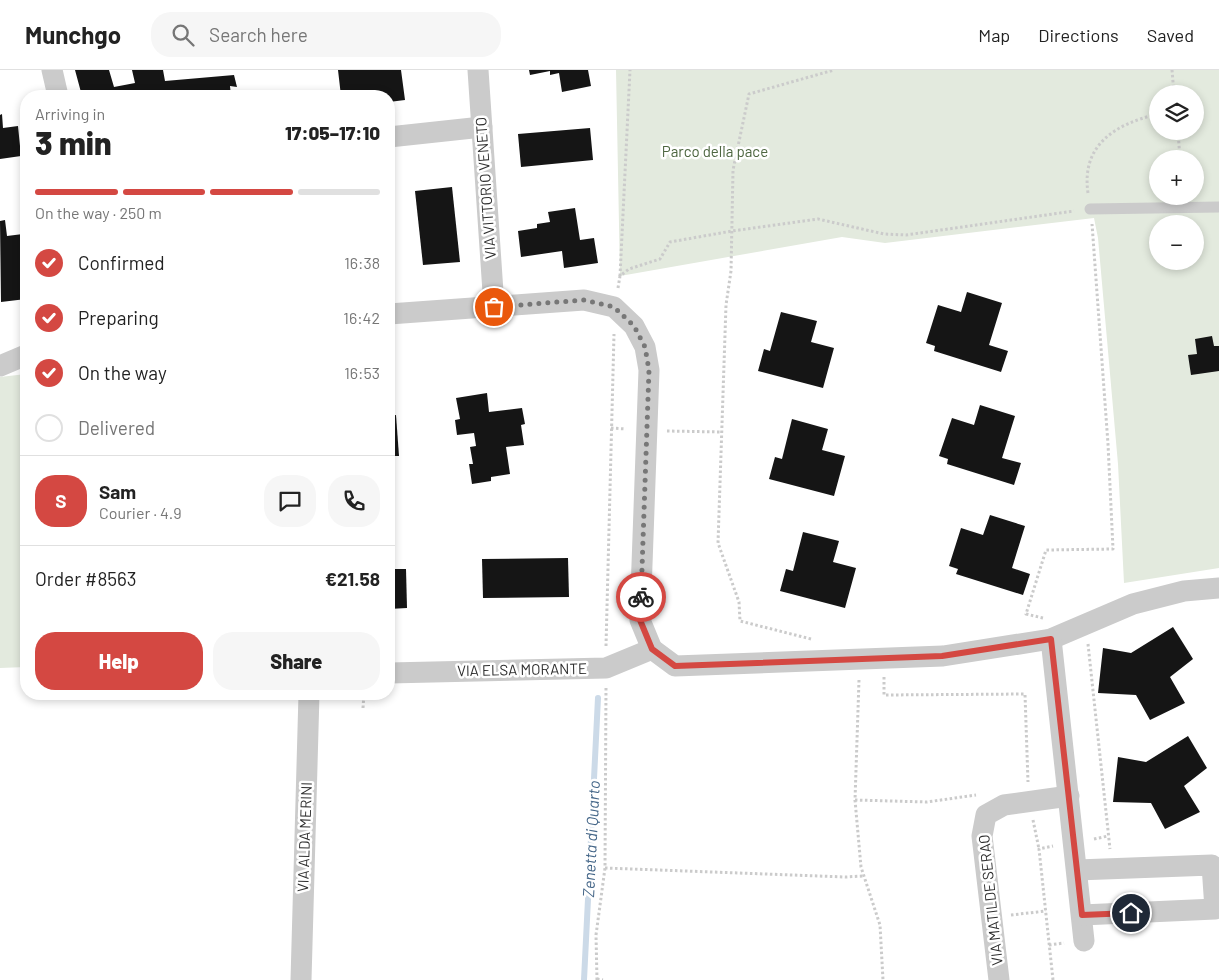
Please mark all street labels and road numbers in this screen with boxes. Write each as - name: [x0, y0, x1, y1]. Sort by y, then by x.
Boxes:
- street label: VIA VITTORIO VENETO: [471, 116, 499, 260]
- street label: VIA ELSA MORANTE: [457, 659, 587, 679]
- street label: VIA ALDA MERINI: [293, 781, 315, 892]
- street label: VIA MATILDE SERAO: [974, 834, 1006, 967]

